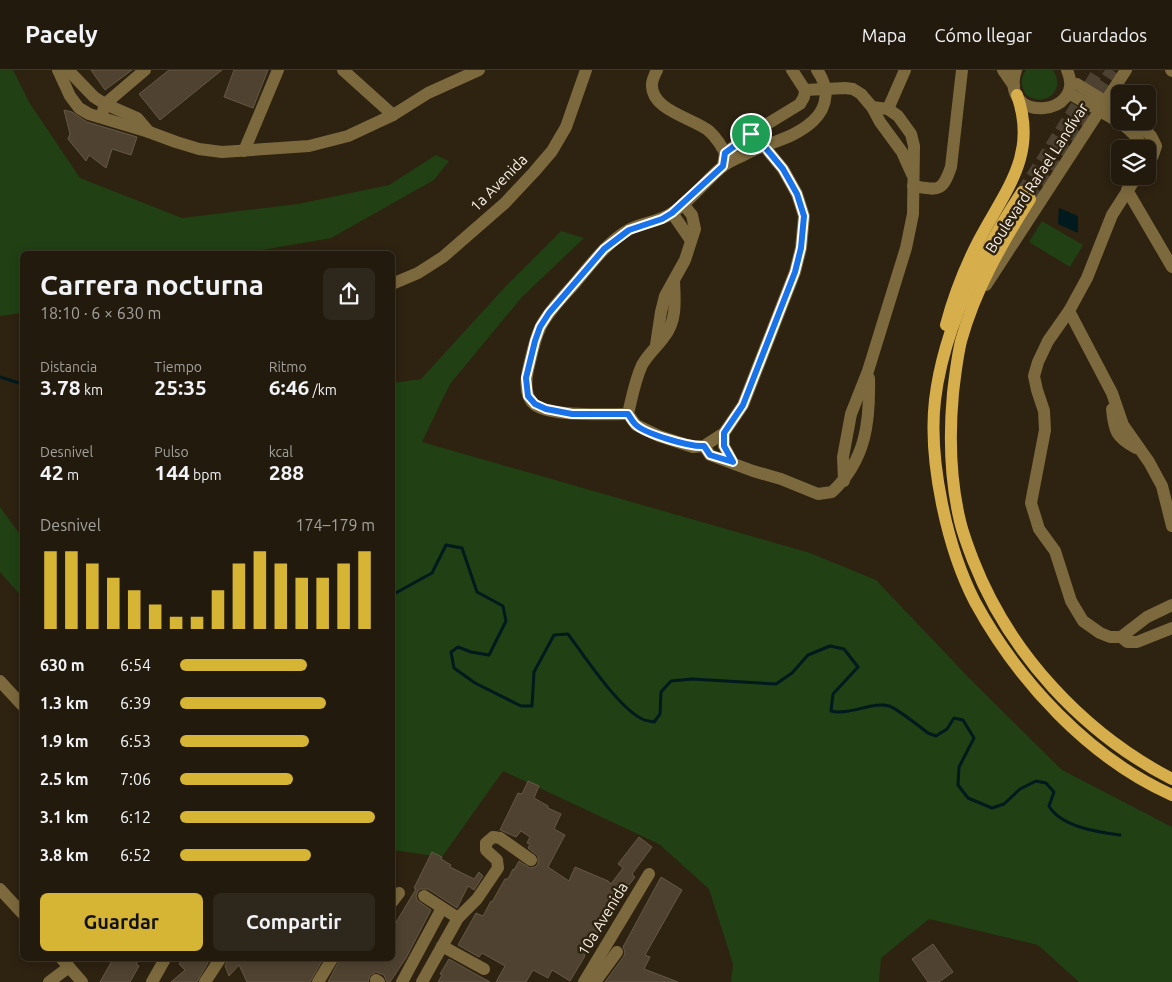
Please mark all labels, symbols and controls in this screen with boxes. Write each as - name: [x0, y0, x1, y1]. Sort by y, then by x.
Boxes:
- text: Pacely: [25, 21, 98, 48]
- text: Mapa: [862, 25, 907, 45]
- text: Cómo llegar: [935, 25, 1032, 45]
- text: Guardados: [1060, 25, 1147, 45]
- map controls: [1111, 85, 1156, 185]
- button: locate: [1111, 85, 1156, 130]
- street label: Boulevard Rafael Landívar: [982, 99, 1092, 256]
- pin: [730, 113, 772, 155]
- icon: arrive: [737, 120, 765, 148]
- button: layers: [1111, 140, 1156, 185]
- street label: 1a Avenida: [467, 151, 531, 215]
- button: share: [323, 268, 375, 320]
- text: Carrera nocturna: [40, 269, 264, 300]
- text: 18:10 · 6 × 630 m: [40, 304, 161, 322]
- text: Distancia: [40, 359, 97, 375]
- text: Tiempo: [154, 359, 202, 375]
- text: Ritmo: [269, 359, 307, 375]
- text: 3.78: [40, 375, 81, 399]
- text: 25:35: [154, 375, 207, 399]
- text: 6:46: [269, 375, 309, 399]
- text: km: [81, 382, 103, 398]
- text: /km: [309, 382, 337, 398]
- text: Desnivel: [40, 444, 93, 460]
- text: Pulso: [154, 444, 189, 460]
- text: kcal: [269, 444, 293, 460]
- text: 42: [40, 460, 64, 484]
- text: 144: [154, 460, 190, 484]
- text: 288: [269, 460, 304, 484]
- text: m: [64, 467, 79, 483]
- text: bpm: [190, 467, 222, 483]
- text: Desnivel: [40, 516, 101, 534]
- text: 174–179 m: [295, 516, 375, 534]
- text: 630 m: [40, 656, 85, 674]
- text: 6:54: [120, 656, 151, 674]
- text: 1.3 km: [40, 694, 89, 712]
- text: 6:39: [120, 694, 151, 712]
- text: 1.9 km: [40, 732, 89, 750]
- text: 6:53: [120, 732, 151, 750]
- text: 2.5 km: [40, 770, 89, 788]
- text: 7:06: [120, 770, 151, 788]
- text: 3.1 km: [40, 808, 89, 826]
- text: 6:12: [120, 808, 151, 826]
- text: 3.8 km: [40, 846, 89, 864]
- text: 6:52: [120, 846, 151, 864]
- street label: 10a Avenida: [574, 879, 631, 958]
- button: Guardar: [40, 893, 203, 951]
- button: Compartir: [213, 893, 375, 951]

